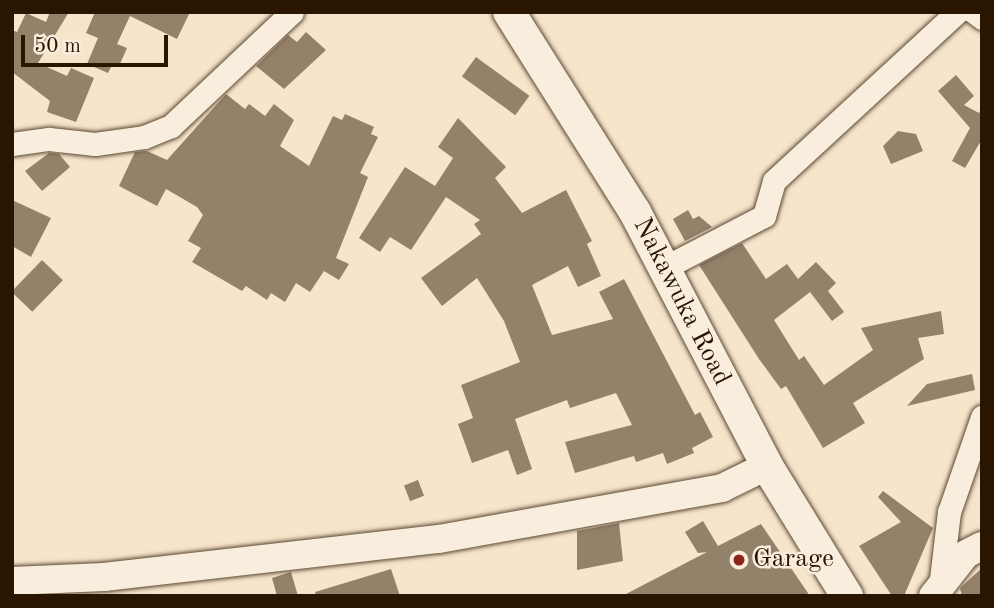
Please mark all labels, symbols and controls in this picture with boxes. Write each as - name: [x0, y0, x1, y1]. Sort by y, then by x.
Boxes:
- scale bar: [24, 21, 172, 65]
- text: 50 m: [34, 36, 81, 57]
- street label: Nakawuka Road: [625, 213, 737, 391]
- place label: Garage: [753, 544, 834, 576]
- marker: Garage: [731, 552, 747, 568]

